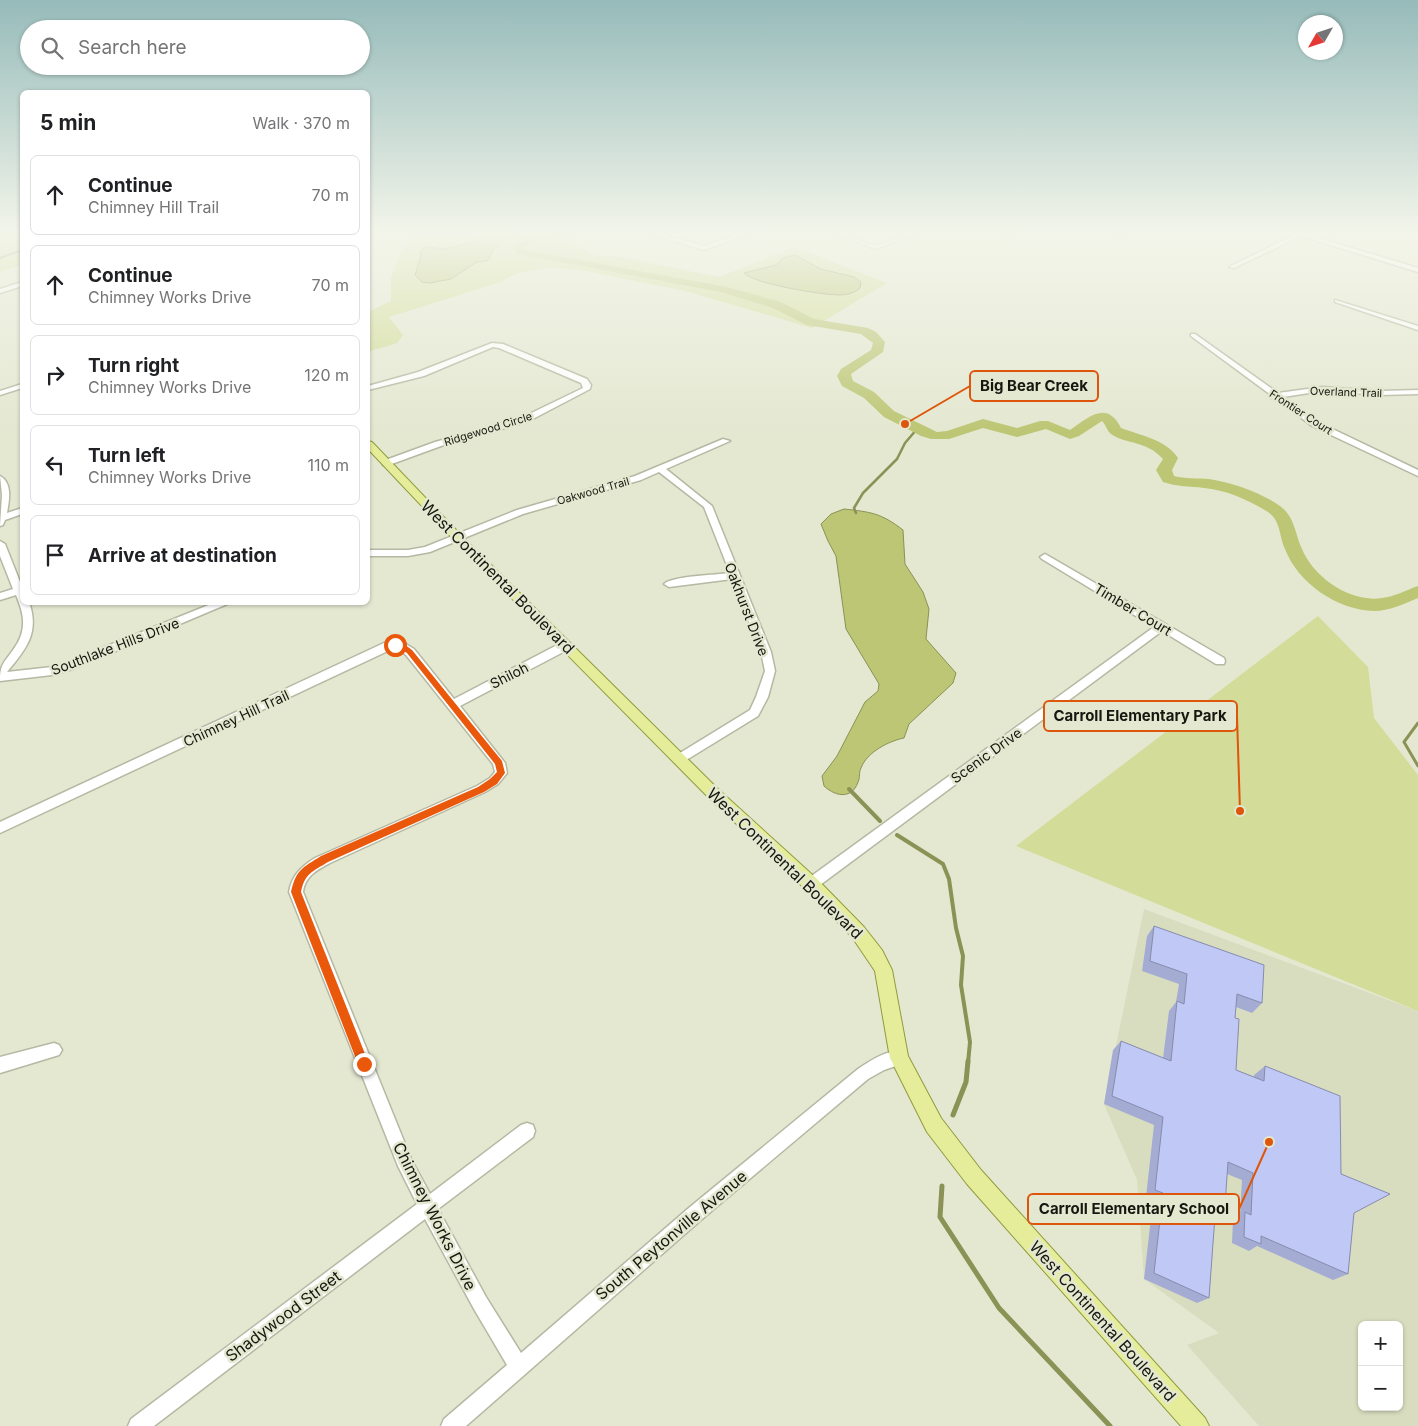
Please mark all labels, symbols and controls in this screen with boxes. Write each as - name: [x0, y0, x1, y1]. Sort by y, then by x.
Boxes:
- north arrow: [1298, 15, 1343, 60]
- search box: [20, 20, 370, 75]
- icon: search: [38, 34, 66, 62]
- text: Search here: [78, 36, 187, 59]
- text: 5 min: [40, 110, 96, 135]
- text: Walk · 370 m: [253, 113, 350, 133]
- text: Continue: [88, 174, 173, 197]
- icon: ahead: [41, 181, 69, 209]
- text: 70 m: [312, 185, 349, 205]
- text: Chimney Hill Trail: [88, 197, 219, 217]
- text: Continue: [88, 264, 173, 287]
- icon: ahead: [41, 271, 69, 299]
- text: 70 m: [312, 275, 349, 295]
- text: Chimney Works Drive: [88, 287, 251, 307]
- text: Turn right: [88, 354, 179, 377]
- icon: right: [41, 361, 69, 389]
- text: 120 m: [304, 365, 349, 385]
- callout: Big Bear Creek: [970, 371, 1098, 401]
- text: Big Bear Creek: [980, 376, 1088, 395]
- text: Chimney Works Drive: [88, 377, 251, 397]
- street label: Overland Trail: [1310, 384, 1382, 400]
- street label: Frontier Court: [1267, 386, 1335, 438]
- street label: Ridgewood Circle: [442, 409, 534, 449]
- text: Turn left: [88, 444, 166, 467]
- icon: left: [41, 451, 69, 479]
- text: 110 m: [307, 455, 349, 475]
- text: Chimney Works Drive: [88, 467, 251, 487]
- street label: Oakwood Trail: [555, 474, 631, 508]
- street label: West Continental Boulevard: [417, 496, 579, 658]
- icon: arrive: [41, 541, 69, 569]
- text: Arrive at destination: [88, 544, 277, 567]
- street label: Oakhurst Drive: [721, 560, 773, 658]
- street label: Timber Court: [1091, 579, 1175, 639]
- street label: Southlake Hills Drive: [49, 614, 181, 678]
- route start: [384, 634, 407, 657]
- street label: Shiloh: [487, 658, 531, 692]
- street label: Chimney Hill Trail: [180, 686, 292, 750]
- callout: Carroll Elementary Park: [1044, 701, 1237, 731]
- text: Carroll Elementary Park: [1053, 706, 1227, 725]
- street label: Scenic Drive: [947, 724, 1025, 786]
- street label: West Continental Boulevard: [703, 783, 867, 943]
- route end: [353, 1053, 376, 1076]
- street label: Chimney Works Drive: [389, 1139, 481, 1293]
- street label: South Peytonville Avenue: [591, 1166, 751, 1304]
- callout: Carroll Elementary School: [1028, 1194, 1239, 1224]
- text: Carroll Elementary School: [1039, 1199, 1229, 1218]
- street label: West Continental Boulevard: [1026, 1237, 1180, 1405]
- street label: Shadywood Street: [221, 1266, 345, 1366]
- map controls: [1358, 1321, 1403, 1411]
- button: +: [1358, 1321, 1403, 1366]
- button: −: [1358, 1366, 1403, 1411]

